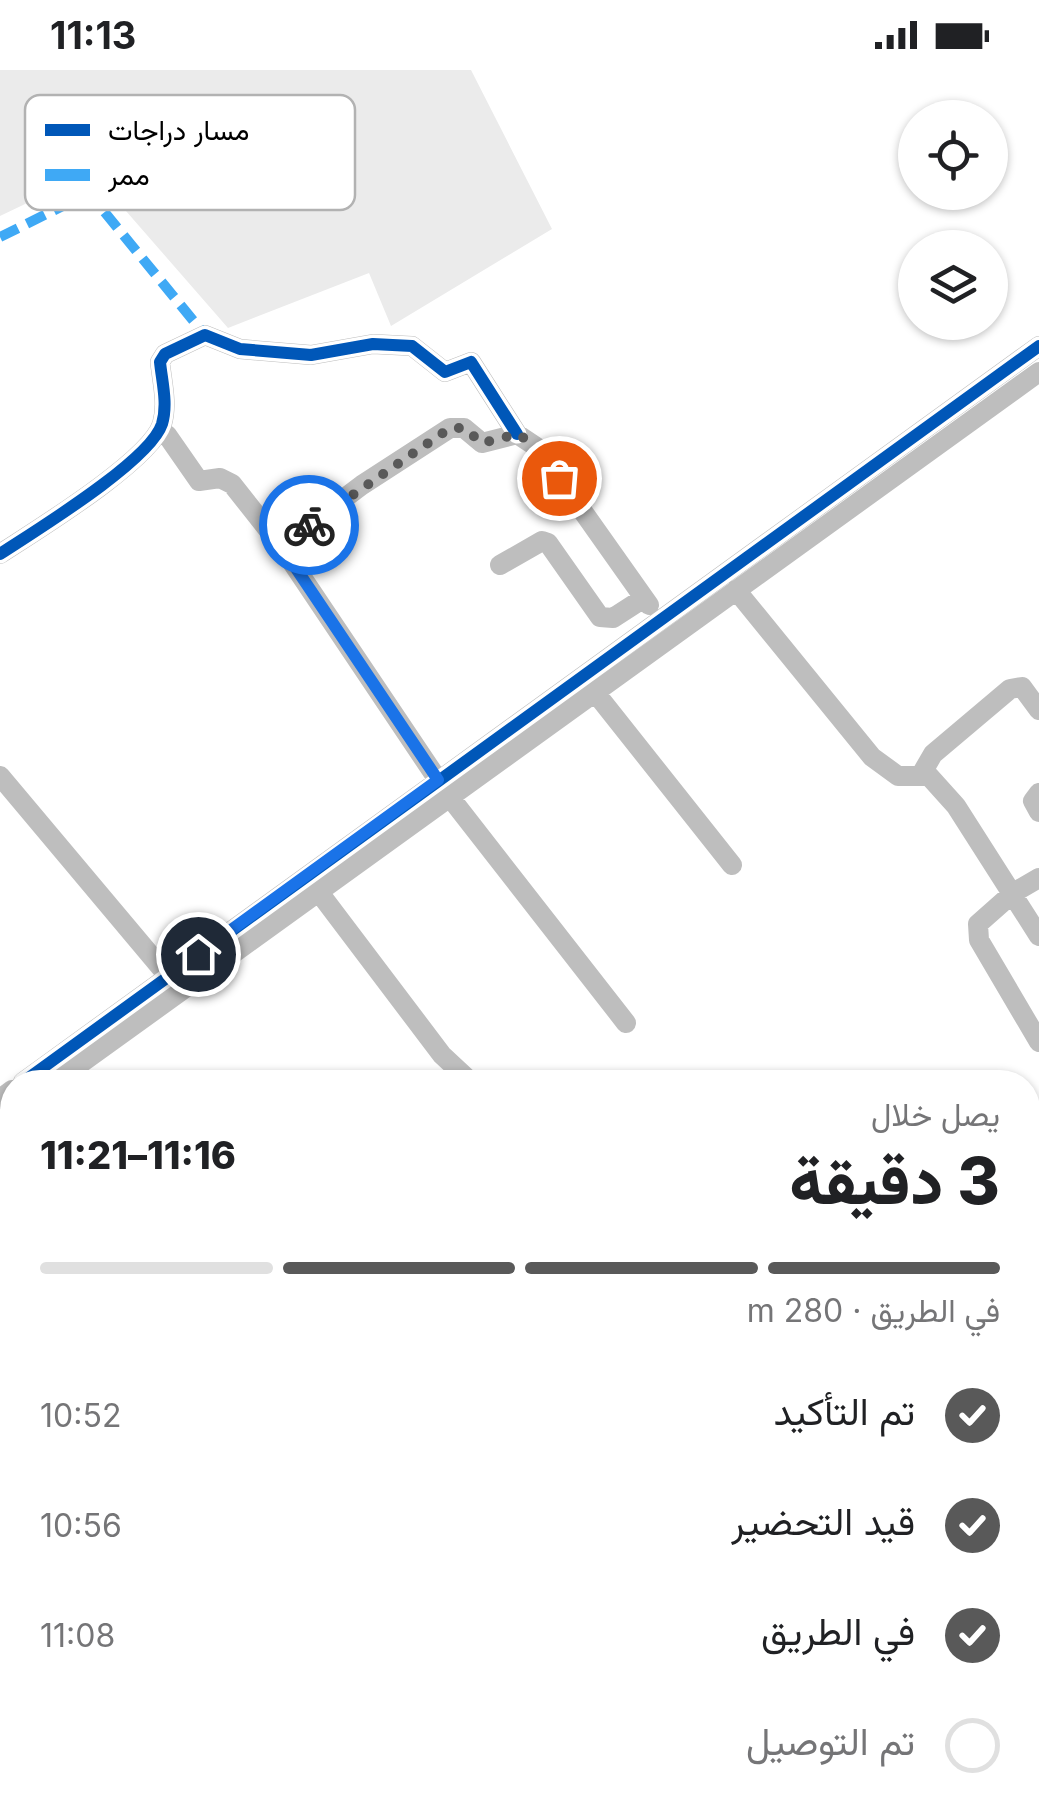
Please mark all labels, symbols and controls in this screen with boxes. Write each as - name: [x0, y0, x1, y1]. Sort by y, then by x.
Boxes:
- text: 11:13: [50, 12, 136, 58]
- legend: [25, 95, 355, 210]
- map controls: [898, 100, 1008, 340]
- button: locate: [898, 100, 1008, 210]
- text: مسار دراجات: [108, 113, 250, 148]
- text: ممر: [107, 158, 150, 193]
- button: layers: [898, 230, 1008, 340]
- pin: [517, 436, 602, 521]
- icon: bag: [532, 451, 587, 506]
- courier: [259, 475, 359, 575]
- icon: bike: [282, 498, 337, 553]
- pin: [156, 912, 241, 997]
- icon: home: [171, 927, 226, 982]
- text: يصل خلال: [871, 1095, 1000, 1134]
- text: 11:16–11:21: [40, 1132, 236, 1178]
- text: 3 دقيقة: [789, 1141, 1000, 1220]
- text: في الطريق · 280 m: [747, 1291, 1000, 1330]
- text: تم التأكيد: [773, 1388, 915, 1434]
- icon: check: [945, 1388, 1000, 1443]
- text: 10:52: [40, 1396, 121, 1435]
- text: قيد التحضير: [731, 1498, 915, 1544]
- icon: check: [945, 1498, 1000, 1553]
- text: 10:56: [40, 1506, 122, 1545]
- text: في الطريق: [761, 1608, 915, 1654]
- icon: check: [945, 1608, 1000, 1663]
- text: 11:08: [40, 1616, 115, 1655]
- text: تم التوصيل: [746, 1718, 915, 1764]

